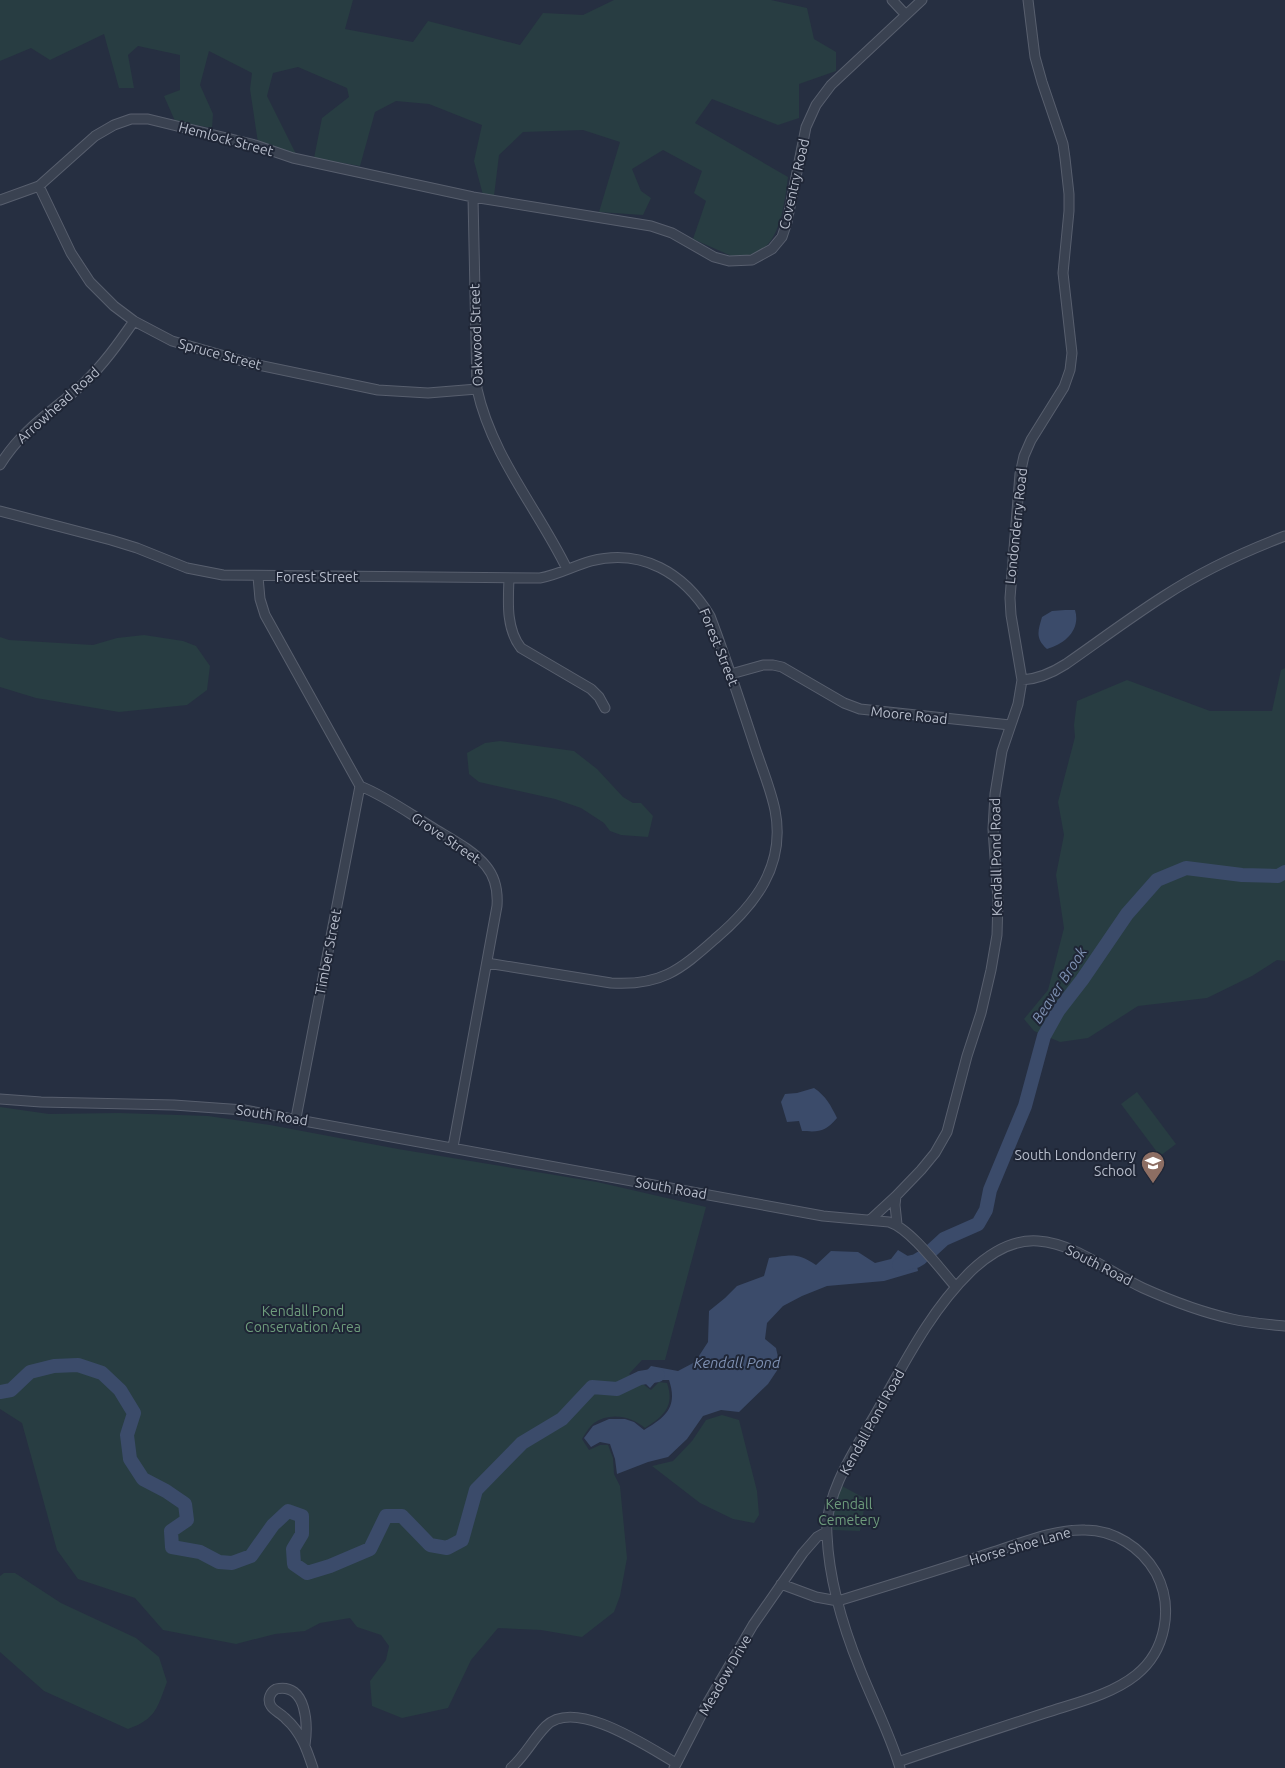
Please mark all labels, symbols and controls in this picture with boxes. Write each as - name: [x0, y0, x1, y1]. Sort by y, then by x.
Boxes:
- street label: Hemlock Street: [177, 119, 276, 159]
- street label: Coventry Road: [776, 137, 812, 231]
- street label: Oakwood Street: [466, 283, 486, 387]
- street label: Spruce Street: [177, 335, 264, 373]
- street label: Arrowhead Road: [14, 364, 102, 446]
- street label: Londonderry Road: [1002, 467, 1030, 585]
- street label: Forest Street: [276, 569, 359, 585]
- street label: Forest Street: [696, 606, 742, 689]
- street label: Moore Road: [870, 703, 948, 727]
- street label: Kendall Pond Road: [987, 798, 1005, 916]
- street label: Grove Street: [409, 809, 484, 867]
- street label: Timber Street: [312, 907, 344, 996]
- water label: Beaver Brook: [1028, 943, 1090, 1026]
- street label: South Road: [235, 1101, 309, 1129]
- place label: South Londonderry School: [1015, 1147, 1136, 1179]
- school or university icon: South Londonderry School: [1140, 1150, 1166, 1184]
- street label: South Road: [634, 1174, 708, 1202]
- street label: South Road: [1063, 1241, 1135, 1289]
- park label: Kendall Pond Conservation Area: [245, 1303, 361, 1335]
- water label: Kendall Pond: [694, 1354, 781, 1371]
- street label: Kendall Pond Road: [836, 1366, 908, 1478]
- park label: Kendall Cemetery: [818, 1496, 880, 1528]
- street label: Horse Shoe Lane: [967, 1524, 1073, 1568]
- street label: Meadow Drive: [695, 1632, 755, 1718]

